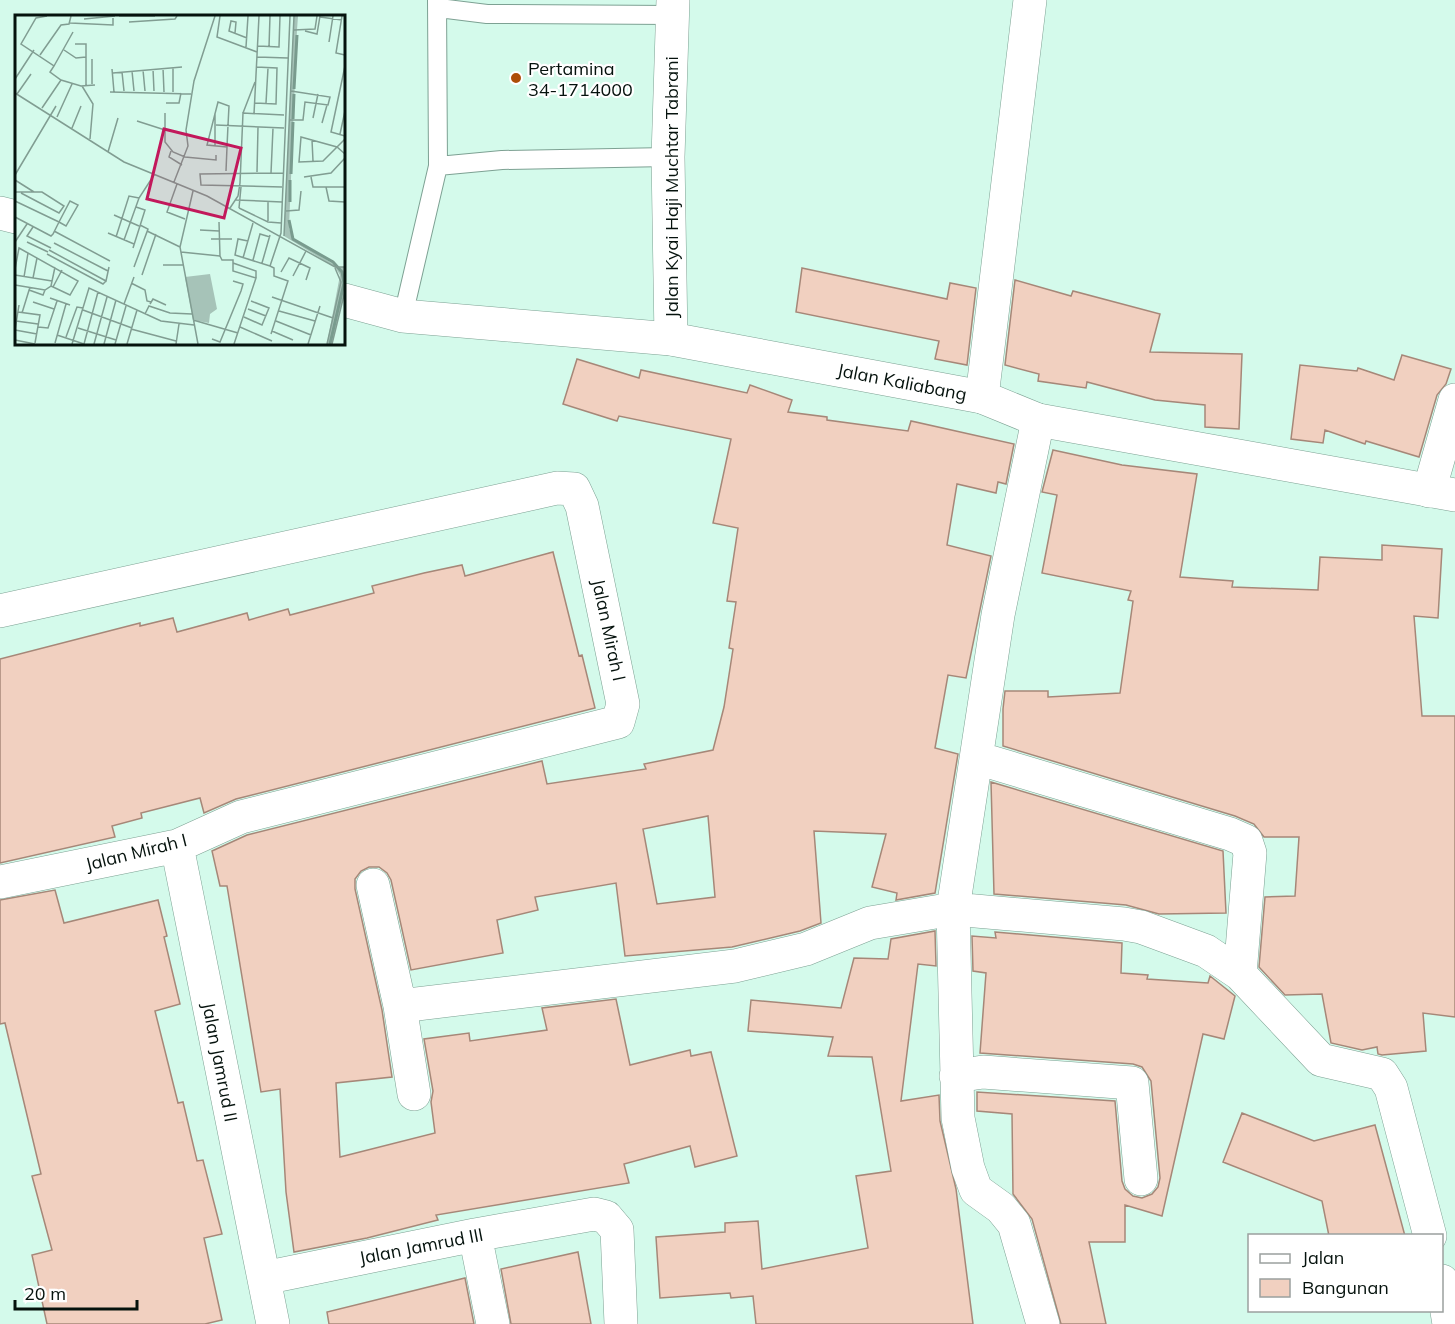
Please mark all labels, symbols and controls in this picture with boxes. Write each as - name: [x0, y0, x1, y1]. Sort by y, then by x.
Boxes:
- inset map: [15, 15, 345, 345]
- street label: Jalan Kyai Haji Muchtar Tabrani: [660, 56, 683, 318]
- place label: Pertamina 34-1714000: [528, 57, 633, 101]
- marker: Pertamina 34-1714000: [509, 71, 523, 85]
- street label: Jalan Kaliabang: [835, 358, 969, 406]
- street label: Jalan Mirah I: [587, 577, 631, 683]
- street label: Jalan Mirah I: [83, 828, 189, 876]
- street label: Jalan Jamrud II: [197, 1000, 243, 1124]
- street label: Jalan Jamrud III: [357, 1223, 485, 1269]
- legend: [1248, 1234, 1443, 1312]
- text: Jalan: [1302, 1246, 1344, 1269]
- scale bar: [15, 1273, 136, 1311]
- text: Bangunan: [1302, 1276, 1389, 1299]
- text: 20 m: [24, 1282, 66, 1305]

